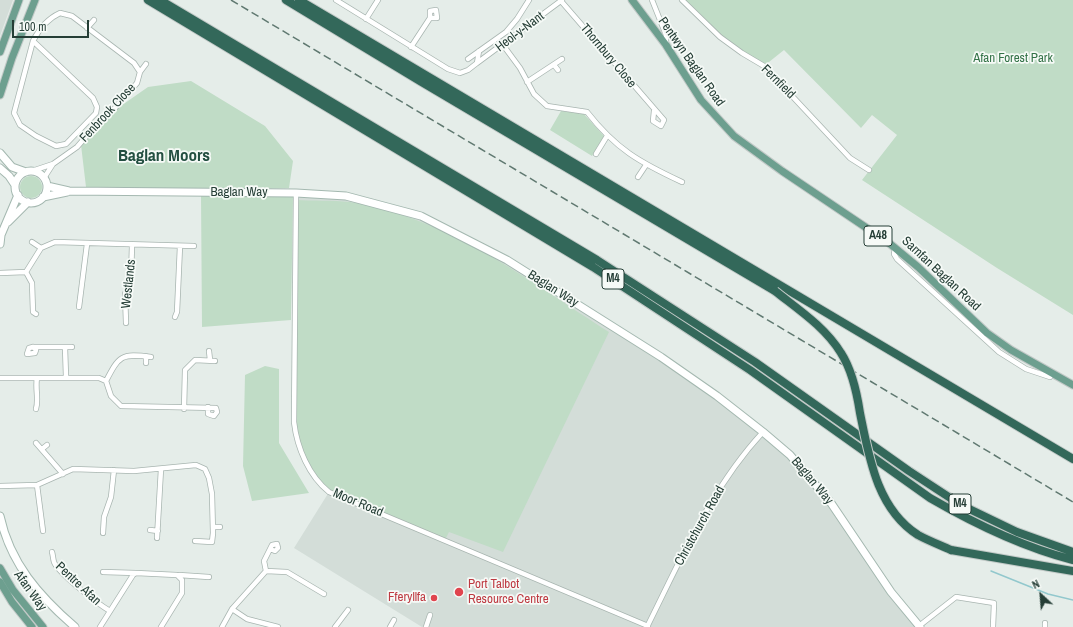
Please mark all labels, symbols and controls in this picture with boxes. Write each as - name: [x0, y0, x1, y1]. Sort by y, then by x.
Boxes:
- street label: Heol-y-Nant: [493, 9, 547, 55]
- scale bar: [14, 12, 91, 38]
- street label: Pentwyn Baglan Road: [654, 14, 728, 110]
- text: 100 m: [19, 19, 46, 35]
- street label: Thornbury Close: [577, 21, 639, 91]
- park label: Afan Forest Park: [973, 51, 1053, 67]
- street label: Fernfield: [758, 62, 798, 102]
- street label: Fenbrook Close: [77, 80, 139, 146]
- district label: Baglan Moors: [118, 146, 210, 166]
- street label: Baglan Way: [210, 185, 268, 201]
- road number: A48: [864, 226, 892, 246]
- street label: Sarnfan Baglan Road: [898, 234, 984, 314]
- street label: Westlands: [119, 259, 139, 309]
- street label: Baglan Way: [525, 267, 581, 311]
- road number: M4: [602, 269, 624, 289]
- street label: Baglan Way: [788, 454, 836, 508]
- street label: Christchurch Road: [672, 483, 728, 569]
- street label: Moor Road: [331, 486, 385, 520]
- road number: M4: [949, 494, 971, 514]
- street label: Pentre Afan: [52, 559, 104, 609]
- street label: Afan Way: [10, 568, 50, 614]
- north arrow: [1021, 575, 1061, 615]
- text: N: [1030, 576, 1042, 592]
- place label: Port Talbot Resource Centre: [468, 577, 549, 608]
- marker: Port Talbot Resource Centre: [453, 586, 465, 598]
- place label: Fferyllfa: [388, 590, 426, 606]
- marker: Fferyllfa: [429, 593, 439, 603]

